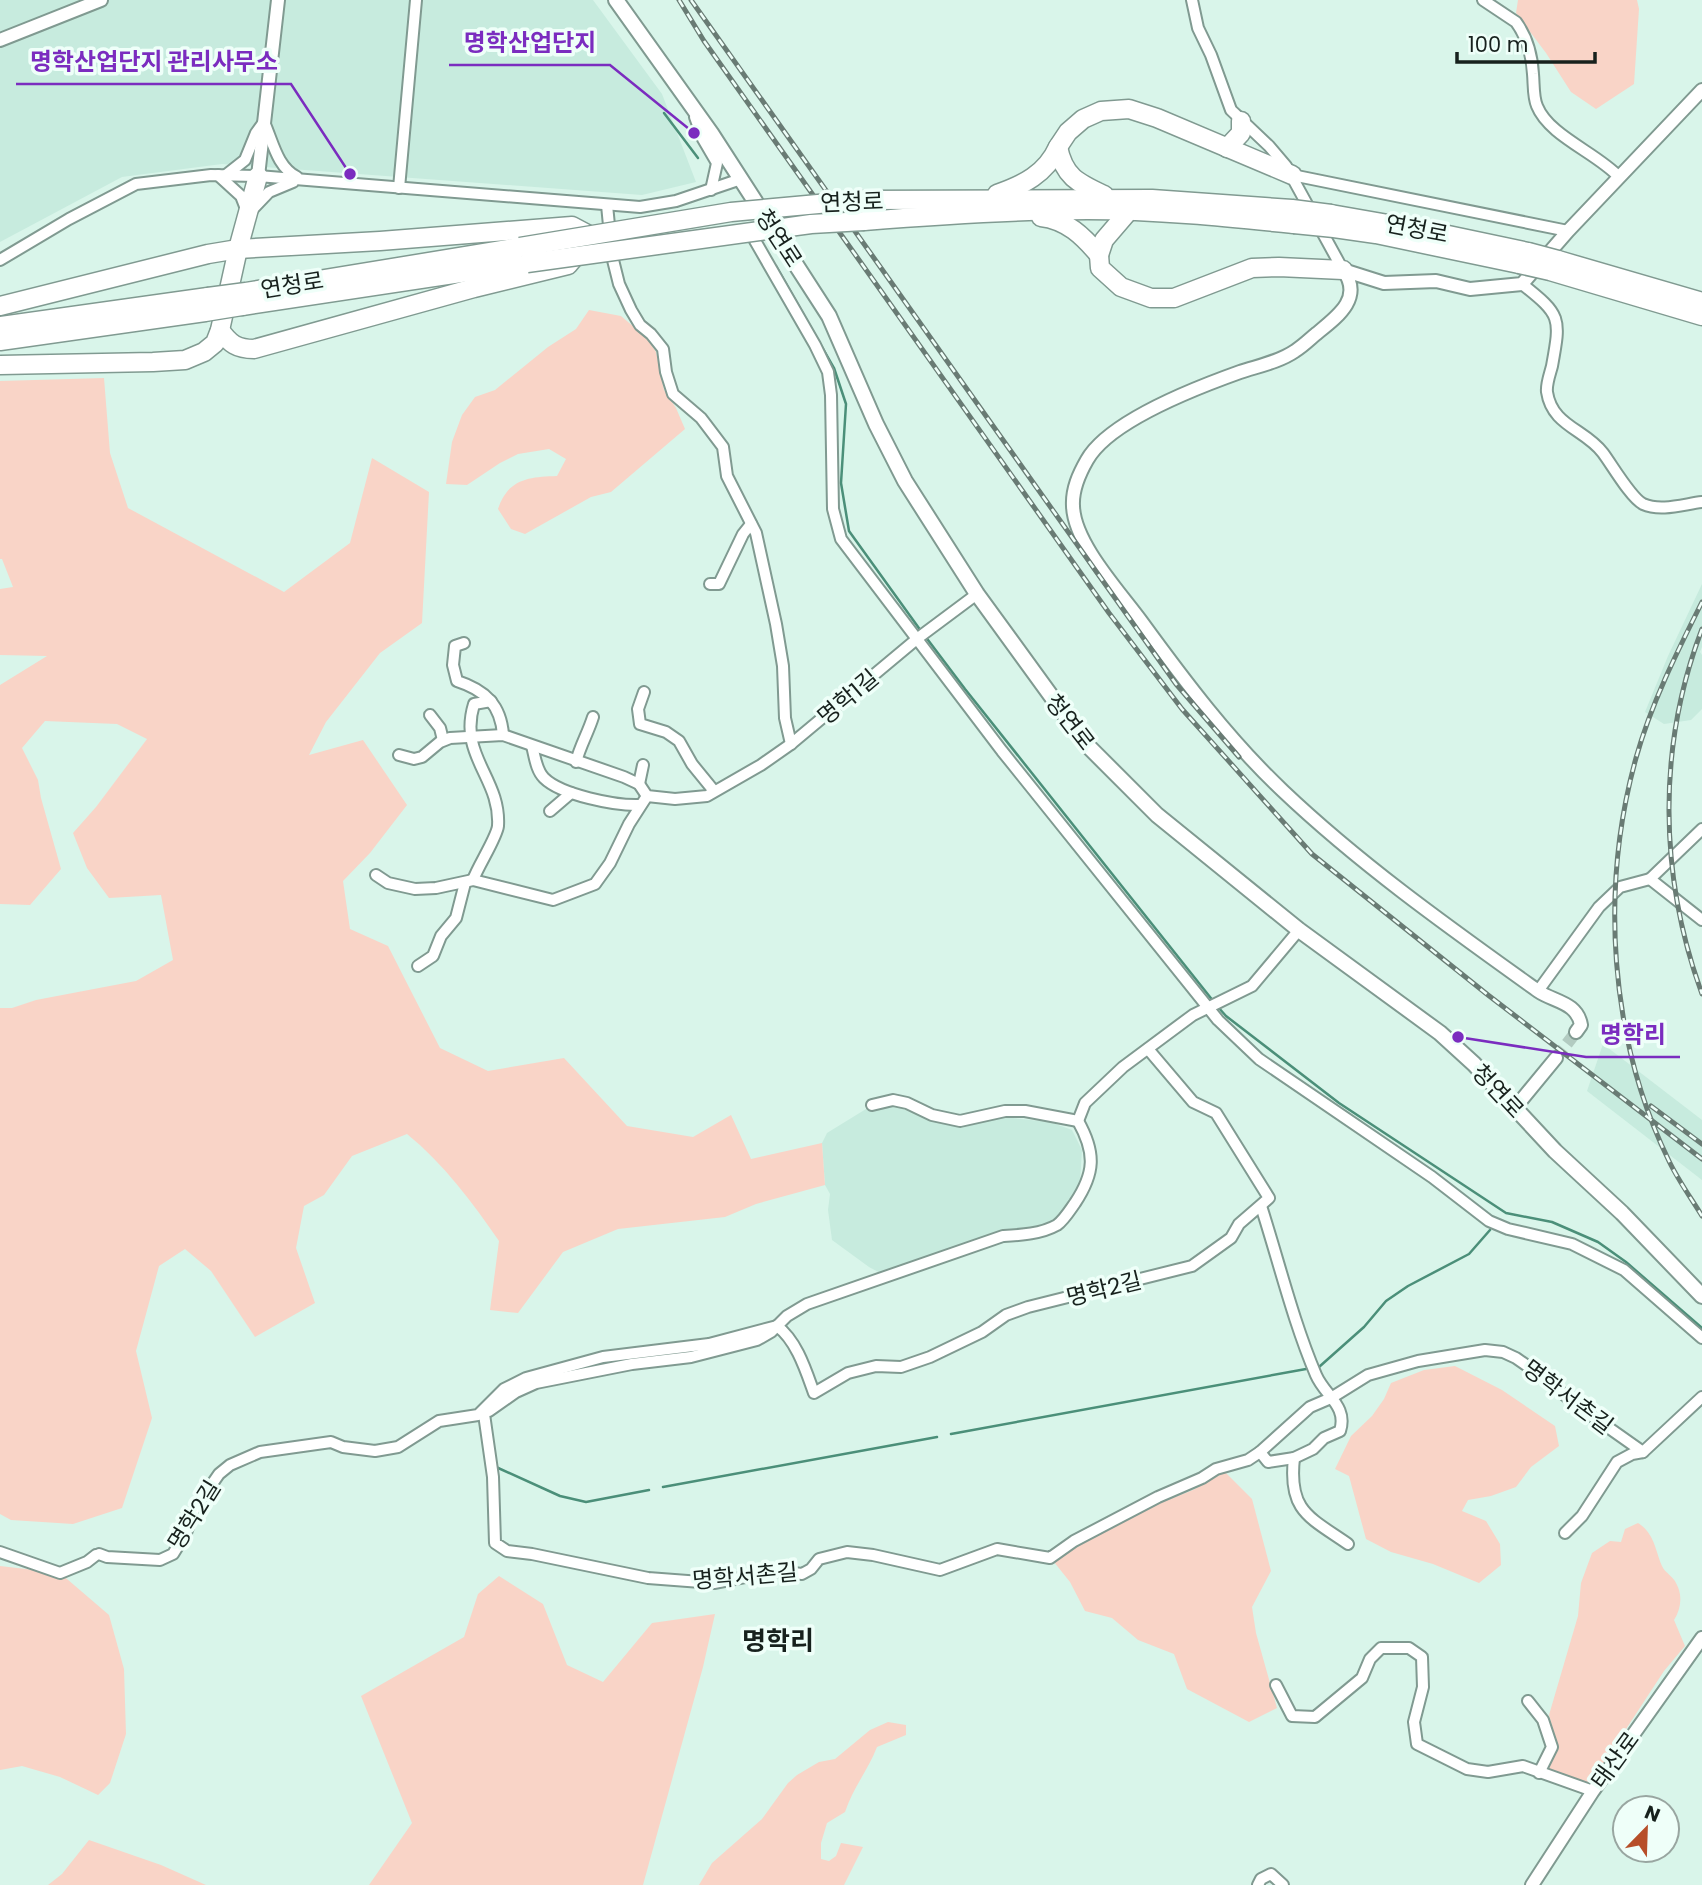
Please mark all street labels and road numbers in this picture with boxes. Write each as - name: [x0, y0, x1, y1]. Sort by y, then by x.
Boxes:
- street label: 연청로: [820, 185, 884, 219]
- street label: 청연로: [748, 203, 810, 273]
- street label: 연청로: [1383, 207, 1451, 251]
- street label: 연청로: [258, 264, 326, 306]
- street label: 명학1길: [811, 662, 885, 732]
- street label: 청연로: [1038, 687, 1102, 757]
- street label: 청연로: [1465, 1057, 1531, 1125]
- street label: 명학2길: [1063, 1264, 1145, 1314]
- street label: 명학서촌길: [1516, 1352, 1620, 1442]
- street label: 명학2길: [160, 1474, 228, 1556]
- street label: 명학서촌길: [691, 1555, 799, 1597]
- street label: 태산로: [1583, 1725, 1647, 1795]

